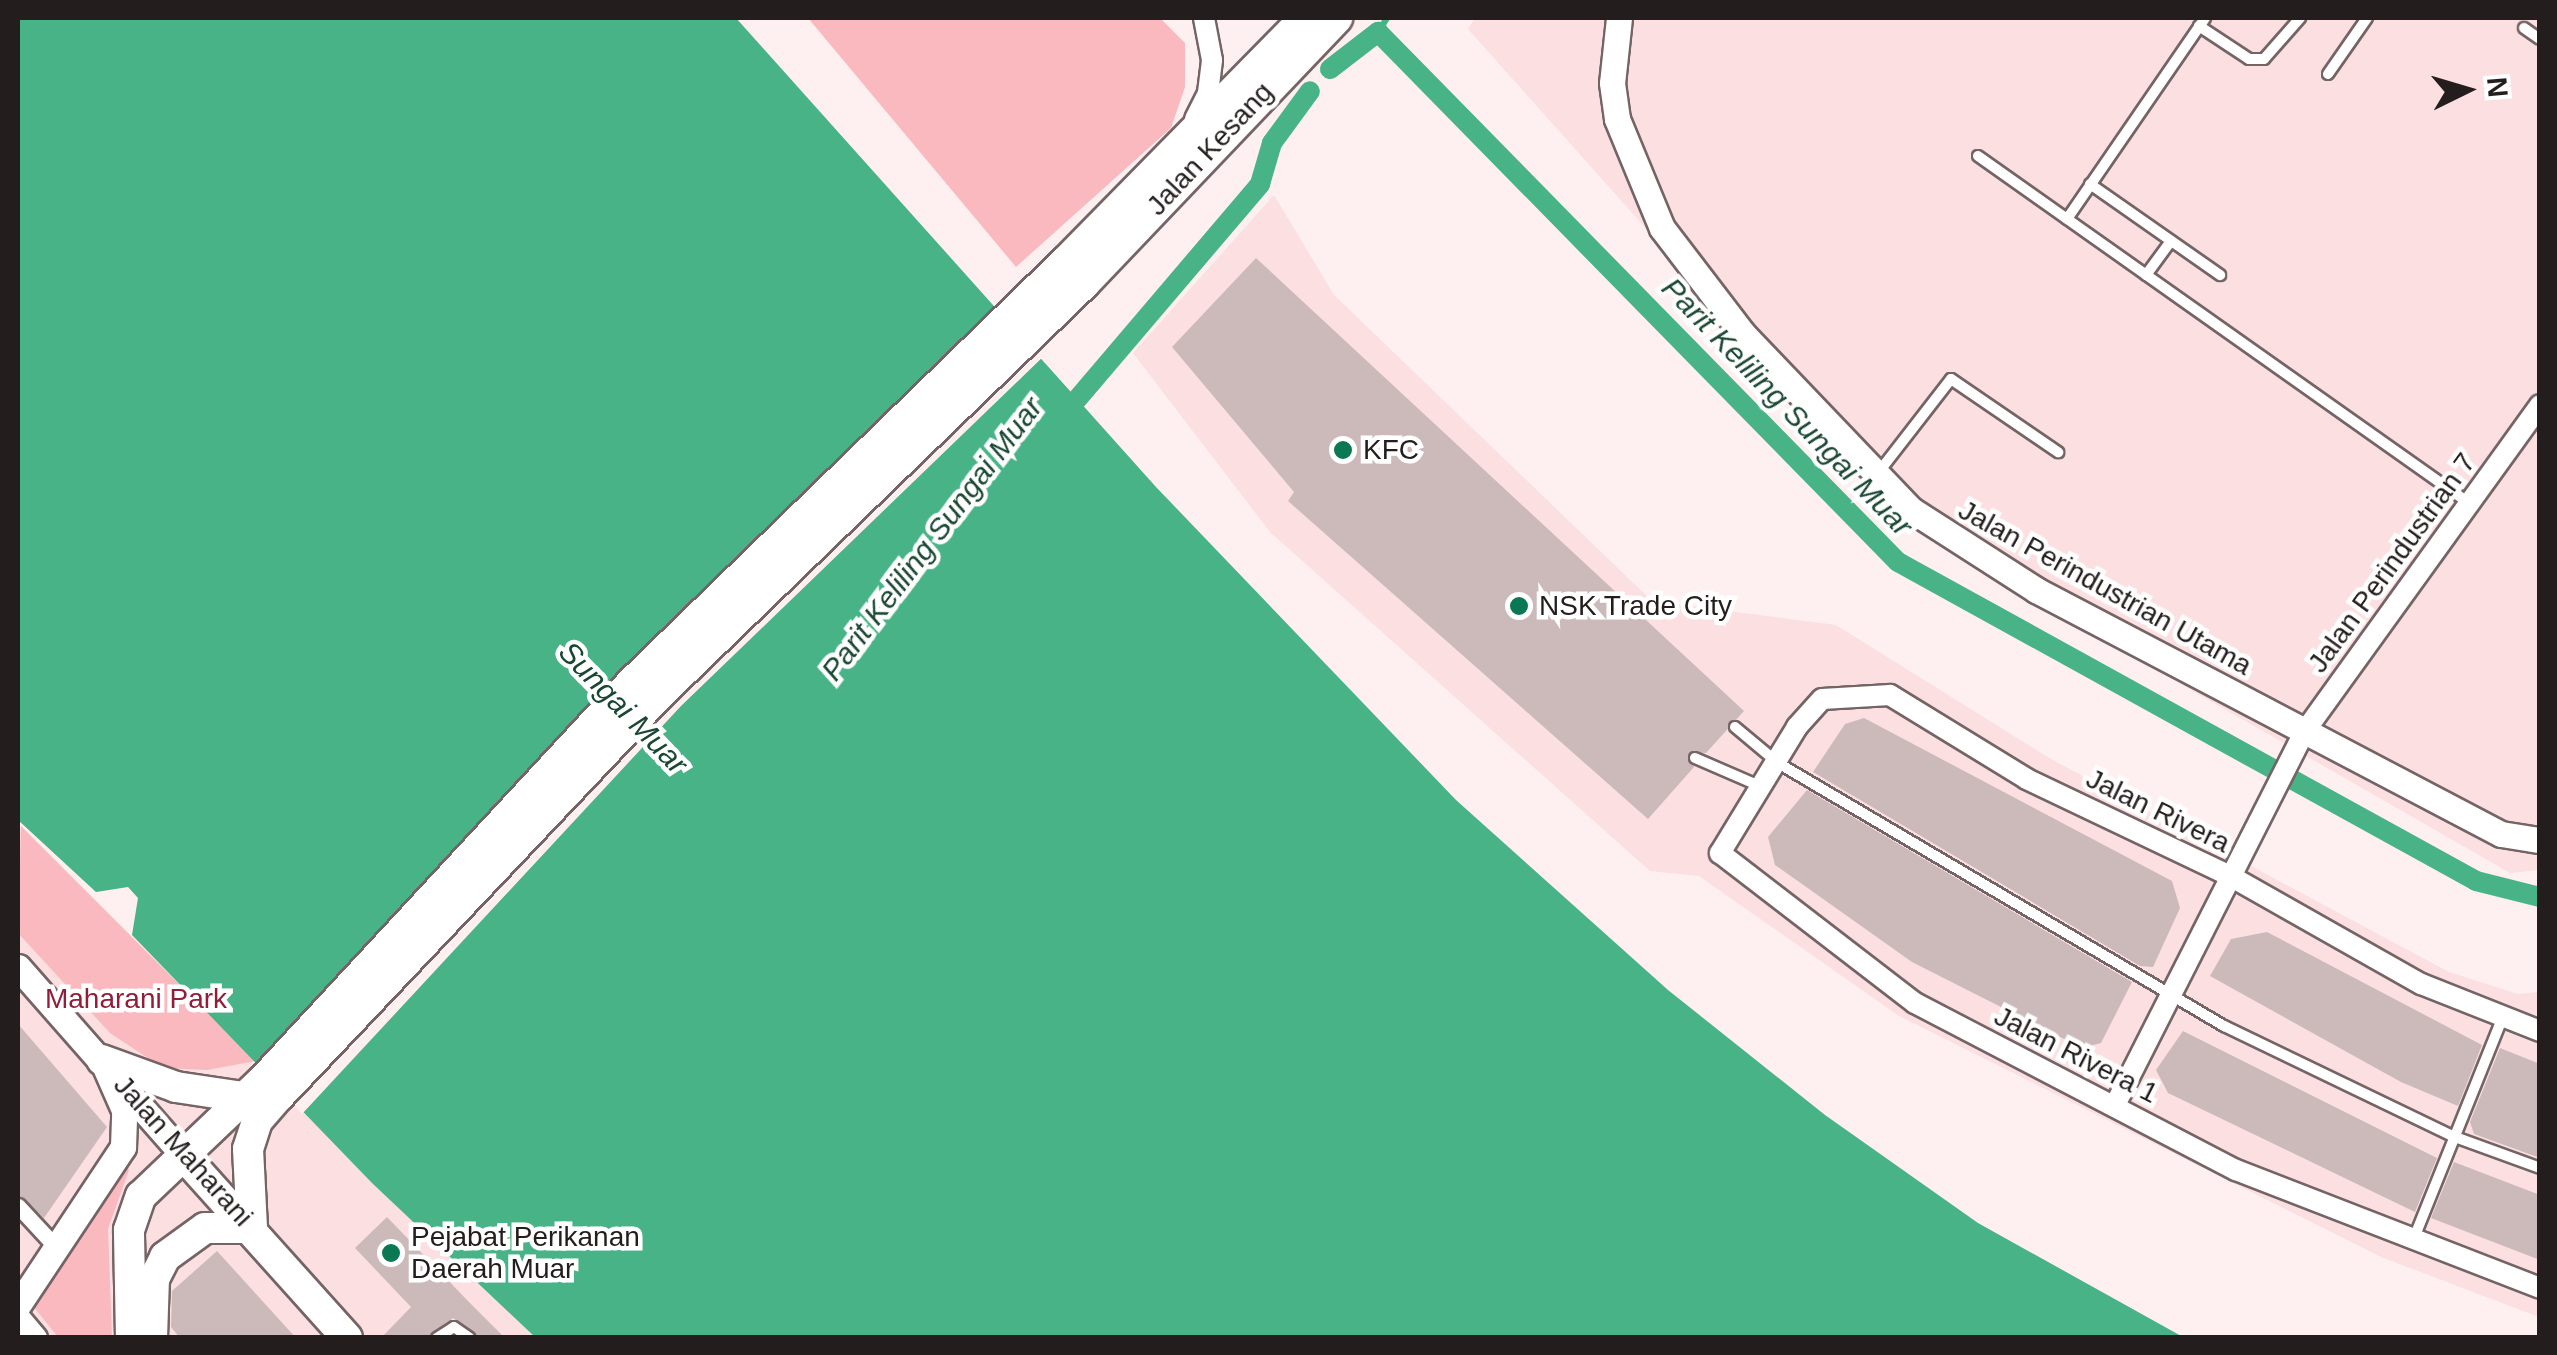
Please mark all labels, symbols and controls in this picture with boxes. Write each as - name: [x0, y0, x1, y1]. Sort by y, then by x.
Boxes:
- north arrow: [2417, 40, 2517, 140]
- street label: Jalan Kesang: [1140, 75, 1280, 223]
- text: N: [2481, 76, 2514, 99]
- water label: Parit Keliling Sungai Muar: [1654, 270, 1920, 544]
- water label: Parit Keliling Sungai Muar: [814, 390, 1050, 688]
- place label: KFC: [1363, 433, 1419, 467]
- marker: KFC: [1332, 439, 1354, 461]
- street label: Jalan Perindustrian 7: [2301, 447, 2483, 679]
- street label: Jalan Perindustrian Utama: [1953, 493, 2257, 683]
- place label: NSK Trade City: [1539, 589, 1732, 623]
- marker: NSK Trade City: [1508, 595, 1530, 617]
- water label: Sungai Muar: [551, 634, 695, 782]
- street label: Jalan Rivera: [2081, 762, 2235, 860]
- park label: Maharani Park: [45, 982, 227, 1016]
- street label: Jalan Rivera 1: [1989, 999, 2163, 1111]
- street label: Jalan Maharani: [106, 1069, 260, 1233]
- place label: Pejabat Perikanan Daerah Muar: [411, 1220, 640, 1286]
- marker: Pejabat Perikanan Daerah Muar: [380, 1242, 402, 1264]

